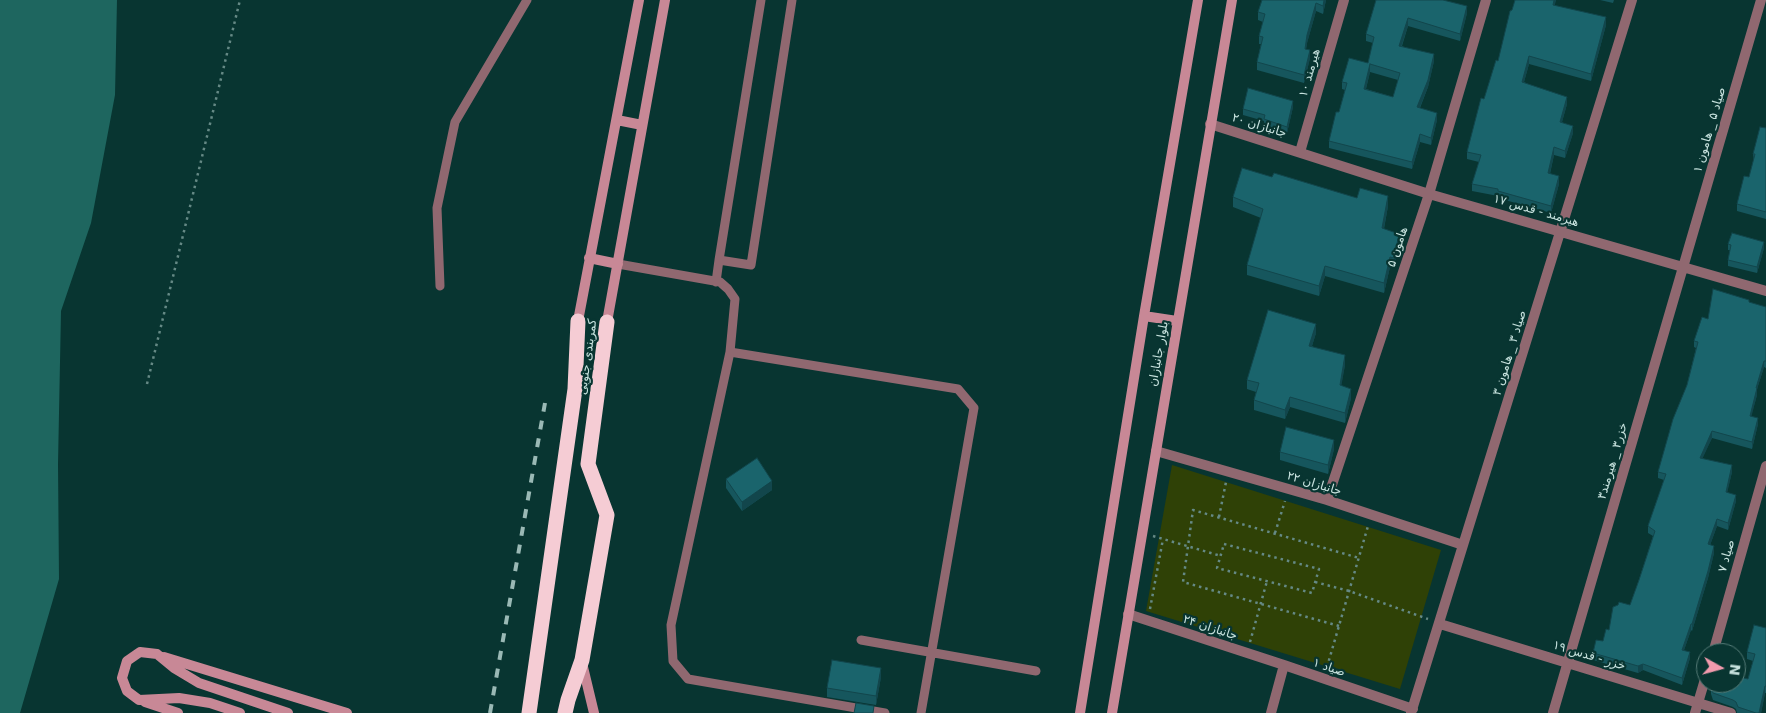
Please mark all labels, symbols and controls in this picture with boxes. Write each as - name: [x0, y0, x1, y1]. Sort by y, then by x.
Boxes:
- street label: هیرمند ۱۰: [1296, 47, 1324, 99]
- street label: صیاد ۵ _ هامون ۱: [1691, 86, 1729, 174]
- street label: جانبازان ۲۰: [1230, 111, 1288, 141]
- street label: هیرمند - قدس ۱۷: [1492, 192, 1580, 230]
- street label: هامون ۵: [1385, 225, 1411, 269]
- street label: صیاد ۳ _ هامون ۳: [1490, 309, 1530, 397]
- street label: کمربندی جنوبی: [576, 318, 600, 396]
- street label: بلوار جانبازان: [1146, 320, 1172, 388]
- street label: خزر۳ _ هیرمند۳: [1595, 421, 1631, 501]
- street label: جانبازان ۲۲: [1285, 469, 1343, 499]
- street label: صیاد ۷: [1716, 538, 1738, 574]
- street label: جانبازان ۲۴: [1181, 612, 1239, 644]
- street label: خزر - قدس ۱۹: [1551, 638, 1627, 674]
- north arrow: [1696, 643, 1746, 693]
- street label: صیاد ۱: [1311, 656, 1347, 680]
- text: N: [1726, 663, 1744, 676]

